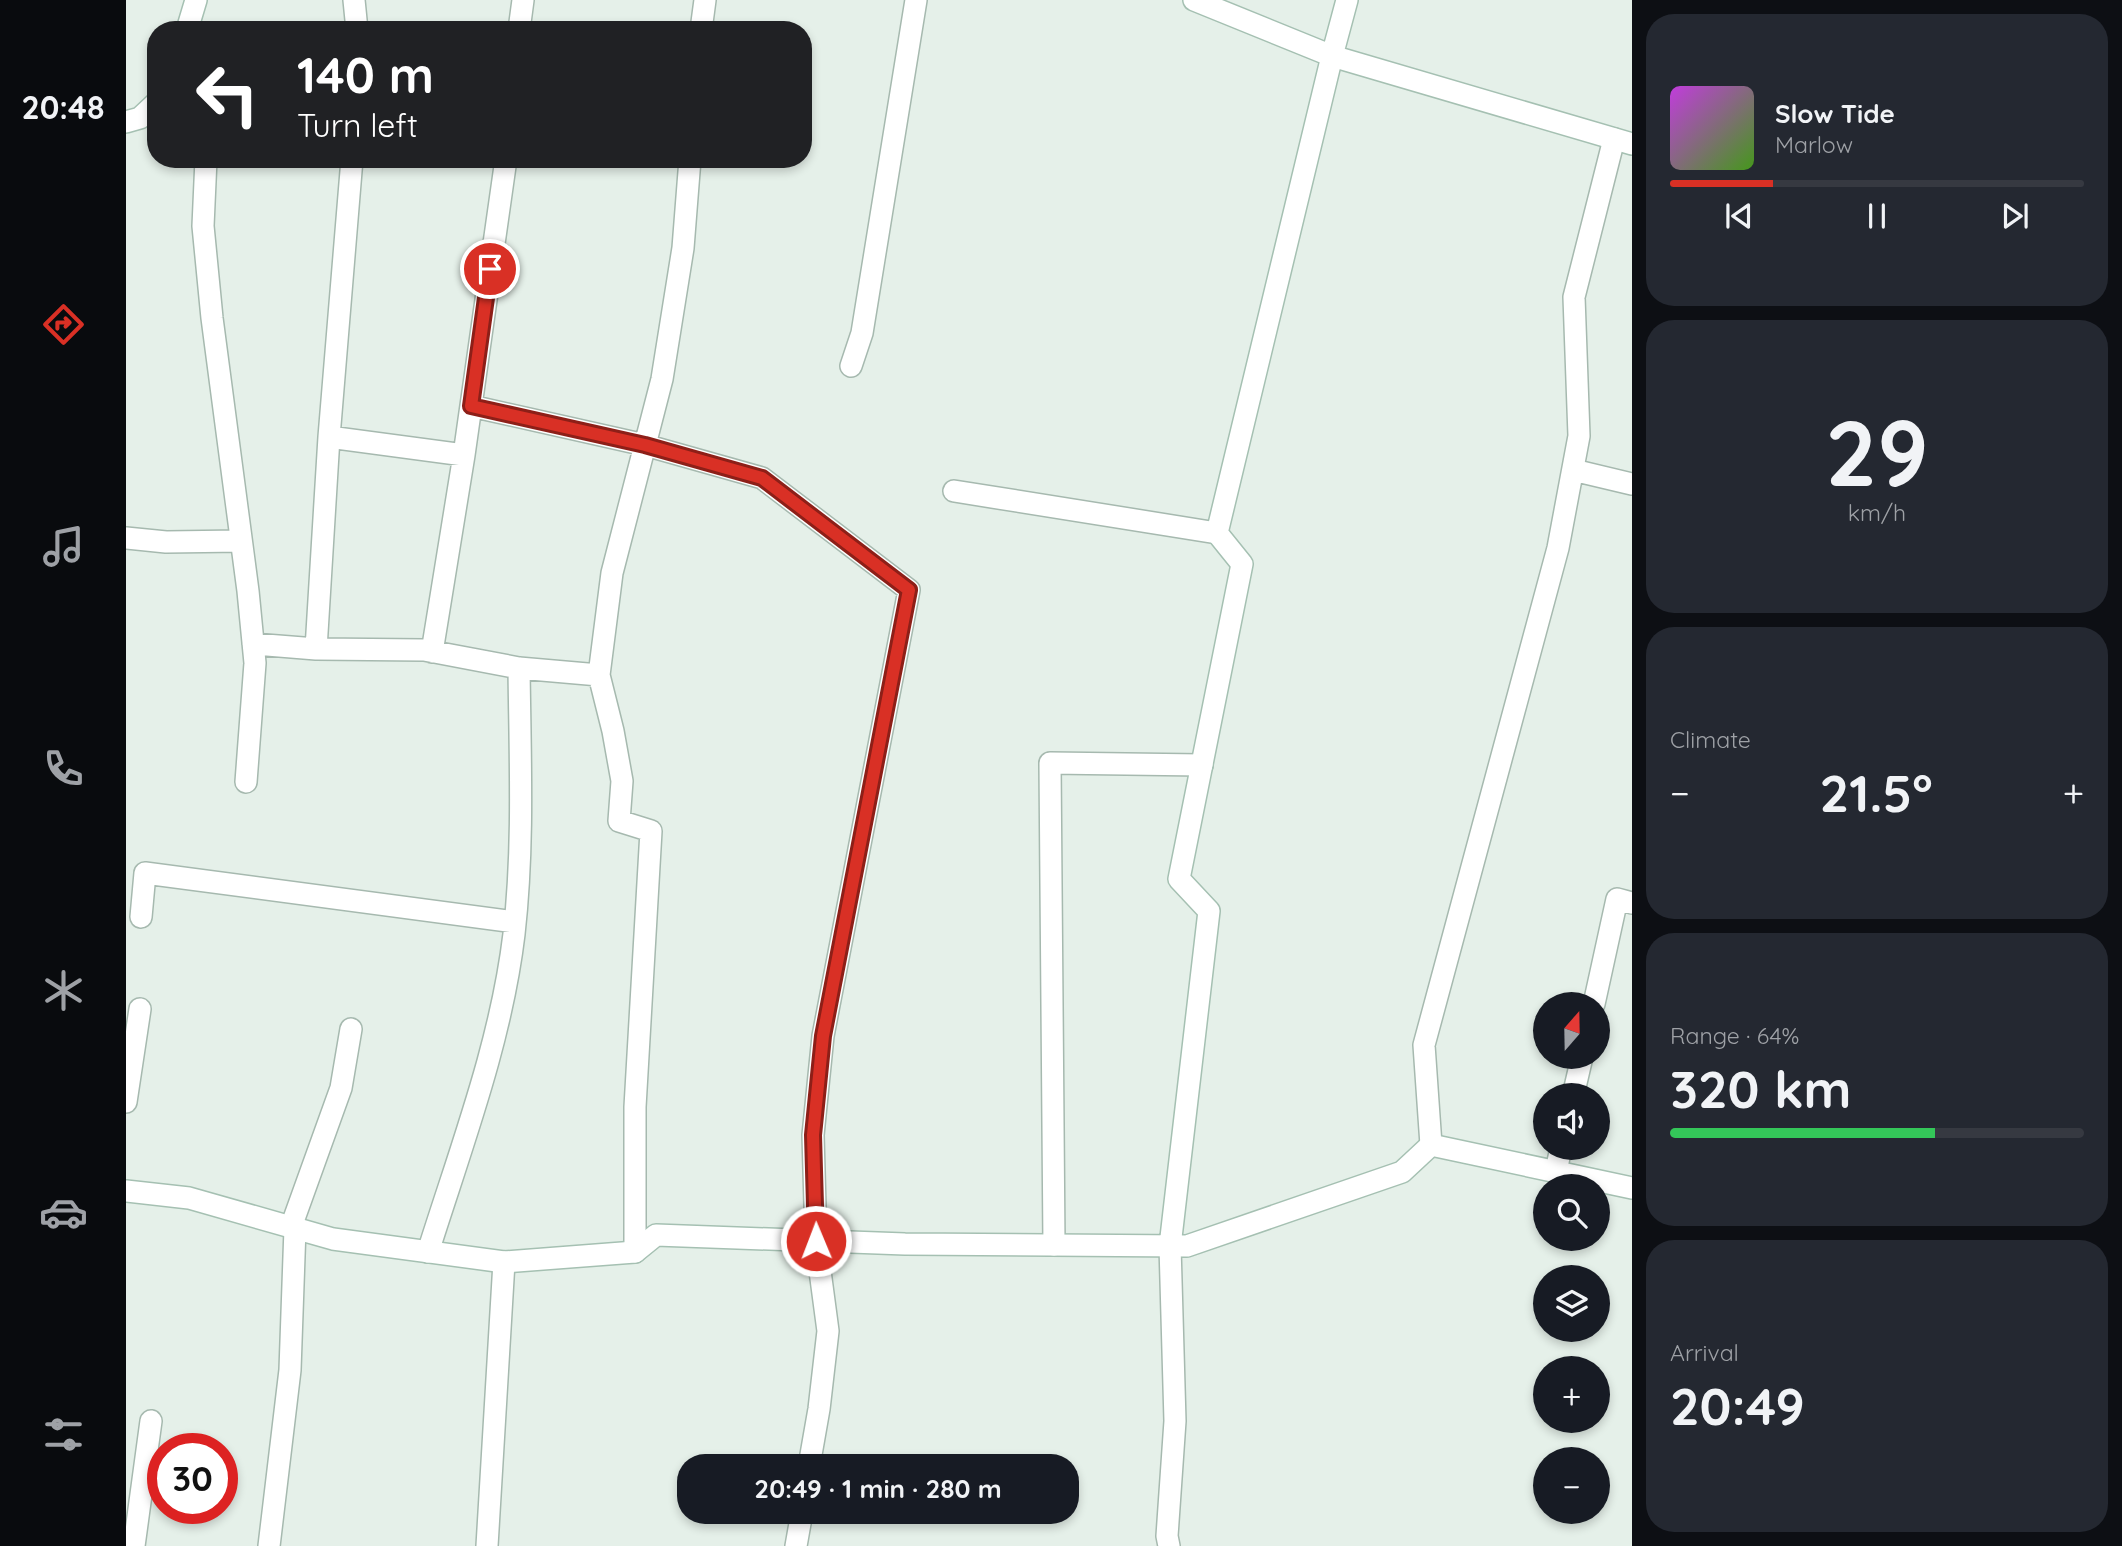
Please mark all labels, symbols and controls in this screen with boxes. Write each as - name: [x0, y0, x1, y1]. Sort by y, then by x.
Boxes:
- text: 140 m: [297, 44, 434, 105]
- icon: left: [182, 49, 273, 140]
- text: 20:48: [22, 87, 104, 127]
- text: Slow Tide: [1775, 97, 1895, 130]
- text: Turn left: [297, 105, 418, 145]
- text: Marlow: [1775, 130, 1853, 159]
- icon: previous: [1720, 197, 1758, 235]
- icon: pause: [1858, 197, 1896, 235]
- icon: next: [1996, 197, 2034, 235]
- pin: [460, 239, 520, 299]
- icon: arrive: [471, 250, 509, 288]
- icon: directions: [39, 300, 88, 349]
- text: 29: [1825, 395, 1929, 509]
- text: km/h: [1848, 498, 1906, 527]
- icon: music: [39, 522, 88, 571]
- text: Climate: [1670, 725, 1751, 754]
- icon: phone: [39, 744, 88, 793]
- text: 21.5°: [1820, 760, 1933, 825]
- text: −: [1670, 769, 1690, 817]
- text: +: [2063, 769, 2084, 817]
- icon: climate: [39, 966, 88, 1015]
- north arrow: [1533, 992, 1610, 1069]
- map controls: [1533, 992, 1610, 1524]
- text: Range · 64%: [1670, 1021, 1799, 1050]
- text: 320 km: [1670, 1056, 1852, 1121]
- button: sound: [1533, 1083, 1610, 1160]
- button: search: [1533, 1174, 1610, 1251]
- icon: car: [39, 1188, 88, 1237]
- position arrow: [779, 1204, 853, 1278]
- button: layers: [1533, 1265, 1610, 1342]
- text: Arrival: [1670, 1338, 1739, 1367]
- button: +: [1533, 1356, 1610, 1433]
- text: 20:49: [1670, 1373, 1805, 1438]
- icon: filters: [39, 1410, 88, 1459]
- speed limit sign: 30: [147, 1433, 238, 1524]
- button: −: [1533, 1447, 1610, 1524]
- text: 20:49 · 1 min · 280 m: [754, 1472, 1002, 1505]

